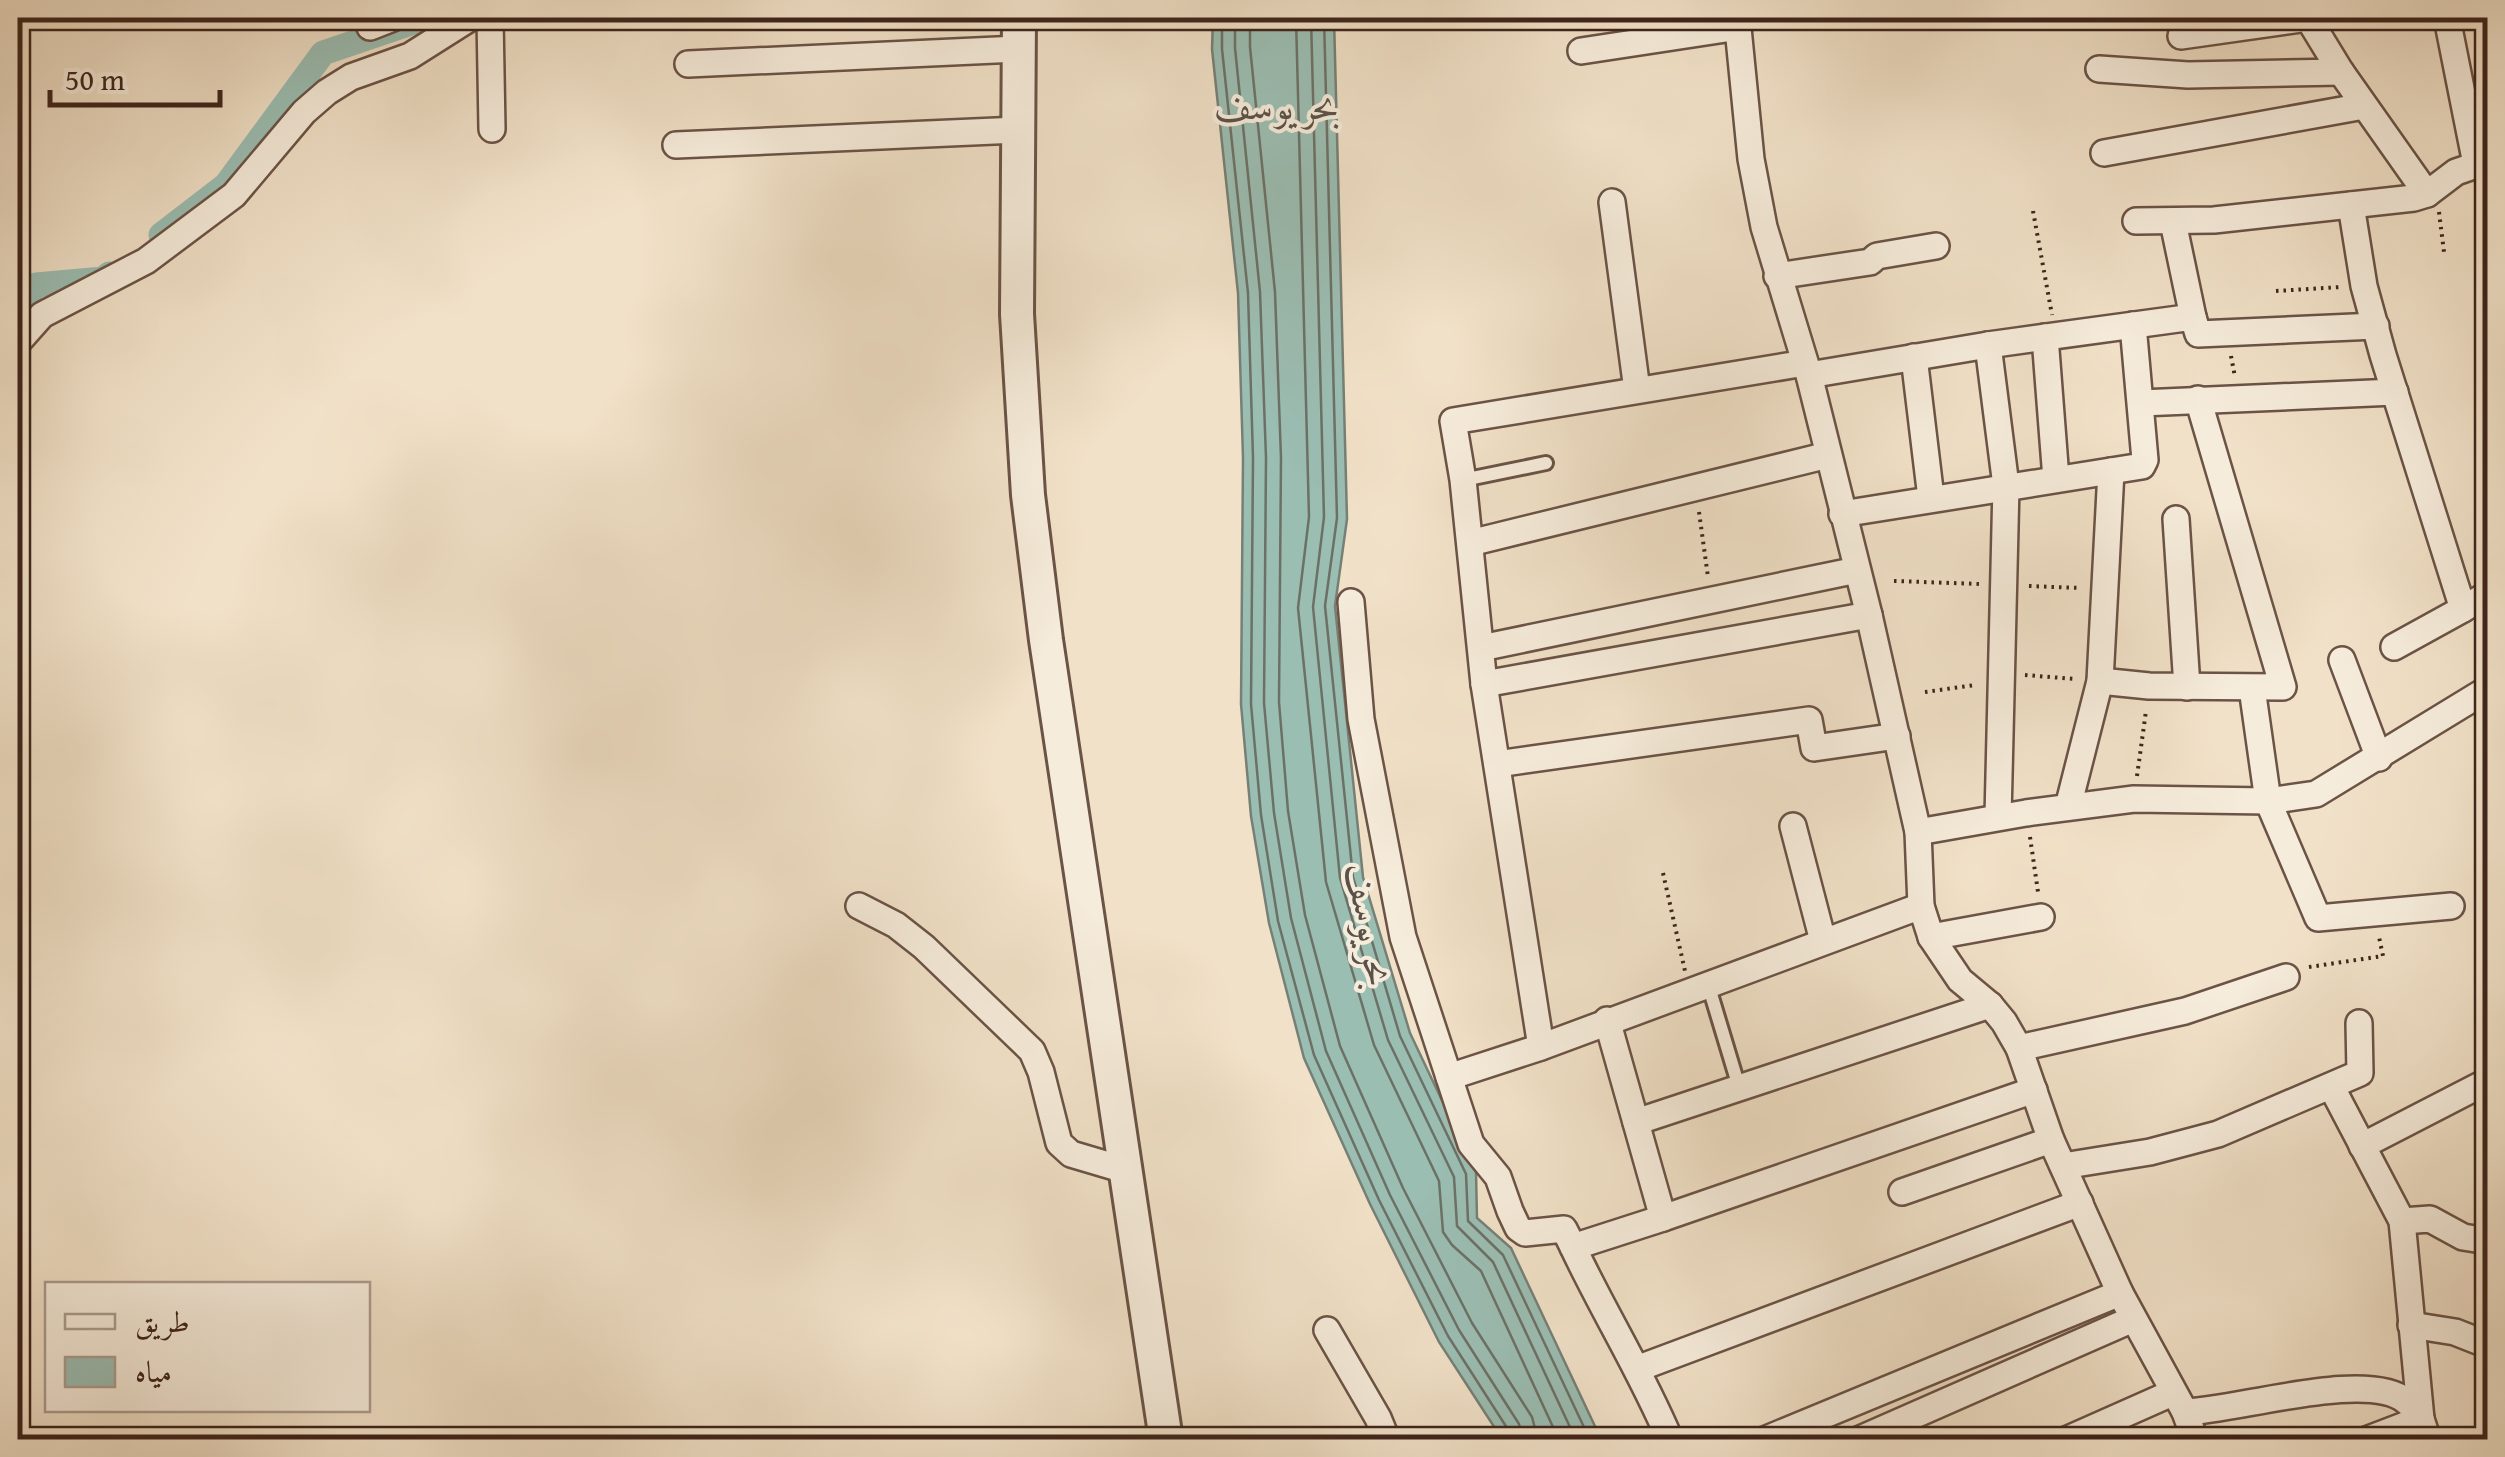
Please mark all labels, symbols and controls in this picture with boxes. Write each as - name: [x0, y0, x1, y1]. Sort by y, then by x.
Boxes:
- scale bar: [50, 45, 220, 107]
- text: 50 m: [65, 57, 125, 101]
- water label: بحر يوسف: [1214, 77, 1340, 133]
- water label: بحر يوسف: [1333, 858, 1409, 991]
- legend: [45, 1282, 370, 1412]
- text: طريق: [135, 1299, 190, 1343]
- text: مياه: [135, 1349, 172, 1393]

